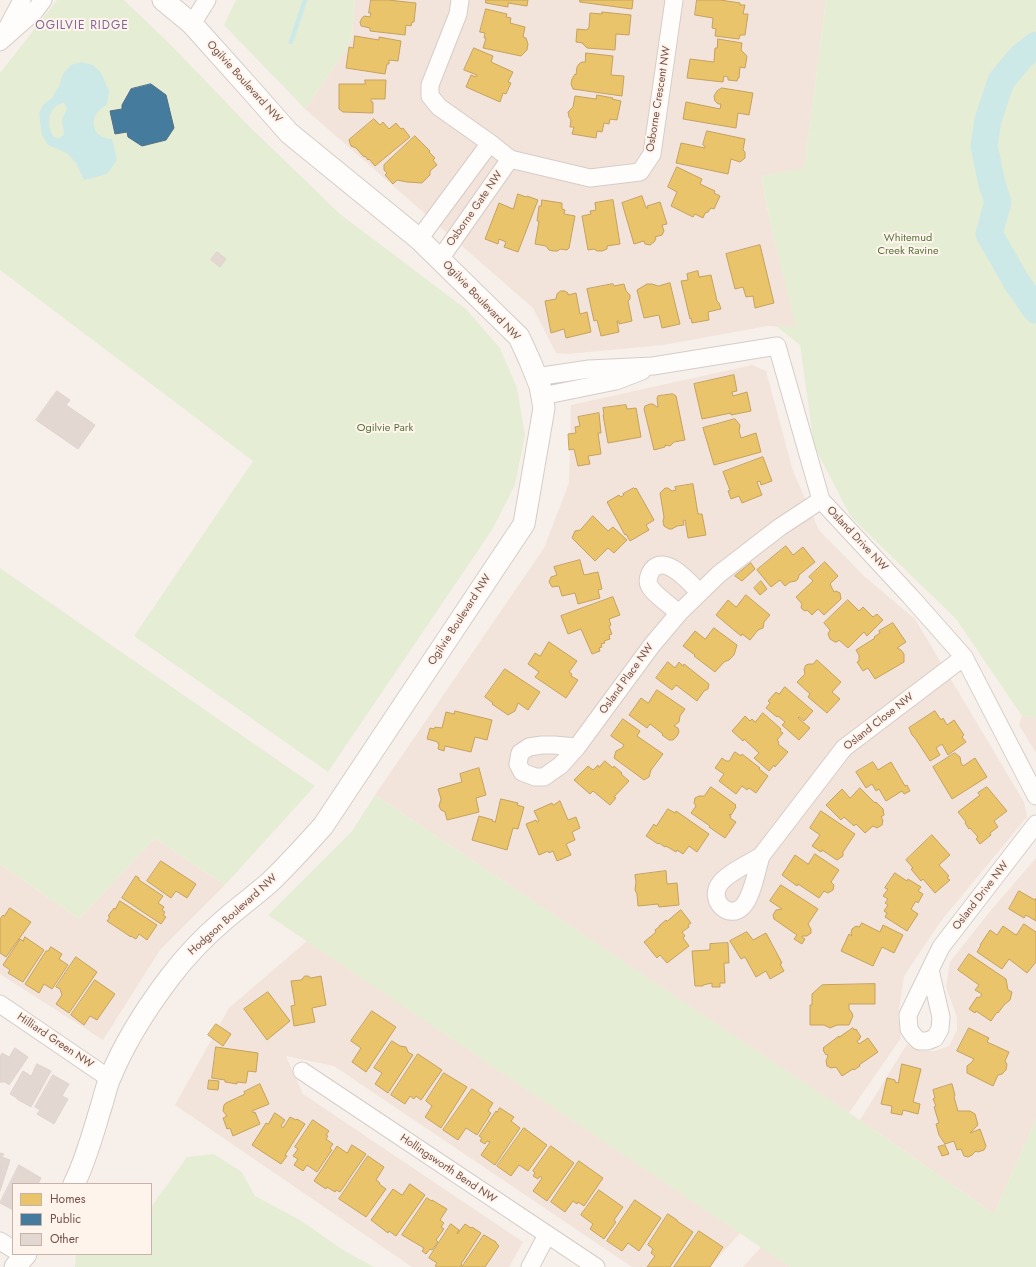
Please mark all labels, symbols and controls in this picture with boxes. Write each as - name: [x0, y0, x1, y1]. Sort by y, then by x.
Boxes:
- district label: OGILVIE RIDGE: [35, 19, 129, 33]
- street label: Ogilvie Boulevard NW: [204, 38, 284, 126]
- street label: Osborne Crescent NW: [644, 45, 674, 153]
- street label: Osborne Gate NW: [444, 169, 506, 249]
- park label: Whitemud Creek Ravine: [877, 231, 939, 257]
- street label: Ogilvie Boulevard NW: [439, 258, 523, 344]
- park label: Ogilvie Park: [357, 421, 413, 435]
- street label: Osland Drive NW: [824, 504, 890, 574]
- street label: Ogilvie Boulevard NW: [426, 572, 494, 668]
- street label: Osland Place NW: [597, 641, 657, 717]
- street label: Osland Close NW: [841, 691, 917, 753]
- street label: Osland Drive NW: [950, 859, 1012, 933]
- street label: Hodgson Boulevard NW: [186, 872, 280, 958]
- street label: Hilliard Green NW: [14, 1011, 96, 1071]
- street label: Hollingsworth Bend NW: [397, 1132, 499, 1206]
- legend: [12, 1183, 152, 1255]
- text: Homes: [50, 1190, 86, 1208]
- text: Public: [50, 1210, 81, 1228]
- text: Other: [50, 1230, 79, 1248]

